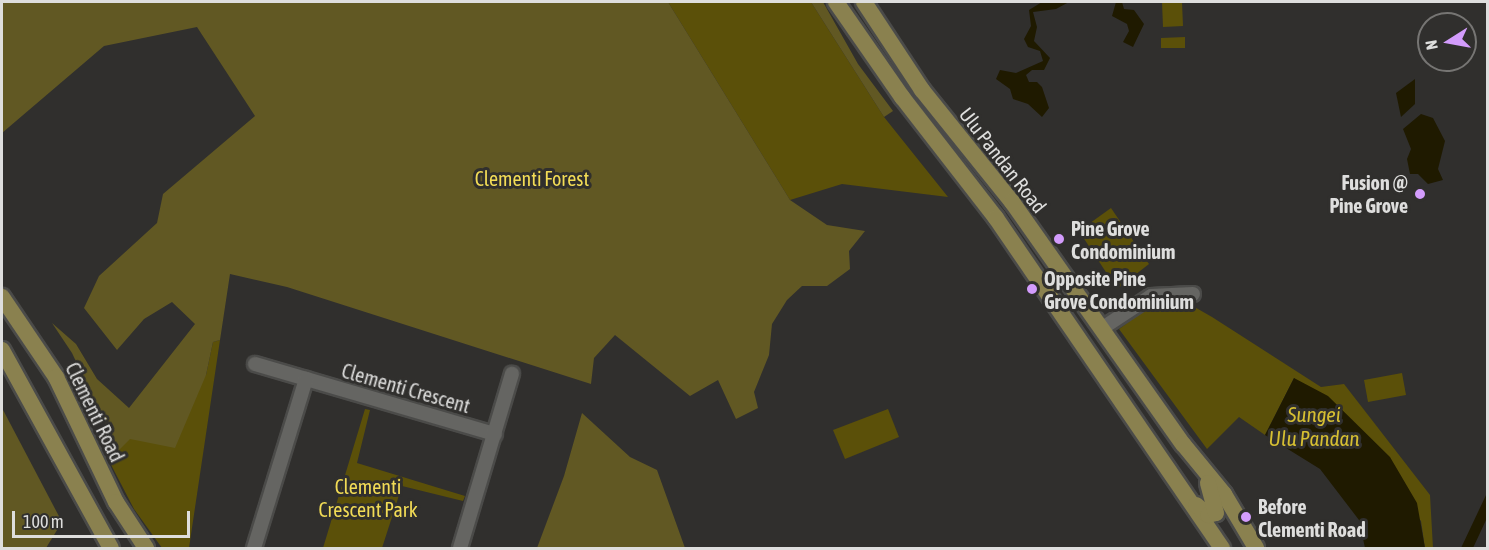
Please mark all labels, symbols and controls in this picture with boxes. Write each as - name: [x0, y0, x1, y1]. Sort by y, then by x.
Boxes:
- north arrow: [1417, 12, 1477, 72]
- text: N: [1422, 39, 1441, 51]
- street label: Ulu Pandan Road: [954, 102, 1052, 218]
- park label: Clementi Forest: [475, 166, 589, 190]
- place label: Fusion @ Pine Grove: [1329, 170, 1408, 217]
- marker: Fusion @ Pine Grove: [1413, 187, 1427, 201]
- place label: Pine Grove Condominium: [1071, 216, 1175, 263]
- marker: Pine Grove Condominium: [1052, 232, 1066, 246]
- place label: Opposite Pine Grove Condominium: [1044, 266, 1194, 313]
- marker: Opposite Pine Grove Condominium: [1025, 282, 1039, 296]
- street label: Clementi Road: [61, 358, 129, 466]
- street label: Clementi Crescent: [339, 358, 473, 418]
- water label: Sungei Ulu Pandan: [1269, 401, 1359, 451]
- park label: Clementi Crescent Park: [318, 474, 418, 521]
- place label: Before Clementi Road: [1258, 494, 1366, 541]
- scale bar: [15, 499, 194, 537]
- marker: Before Clementi Road: [1239, 510, 1253, 524]
- text: 100 m: [23, 511, 64, 532]

